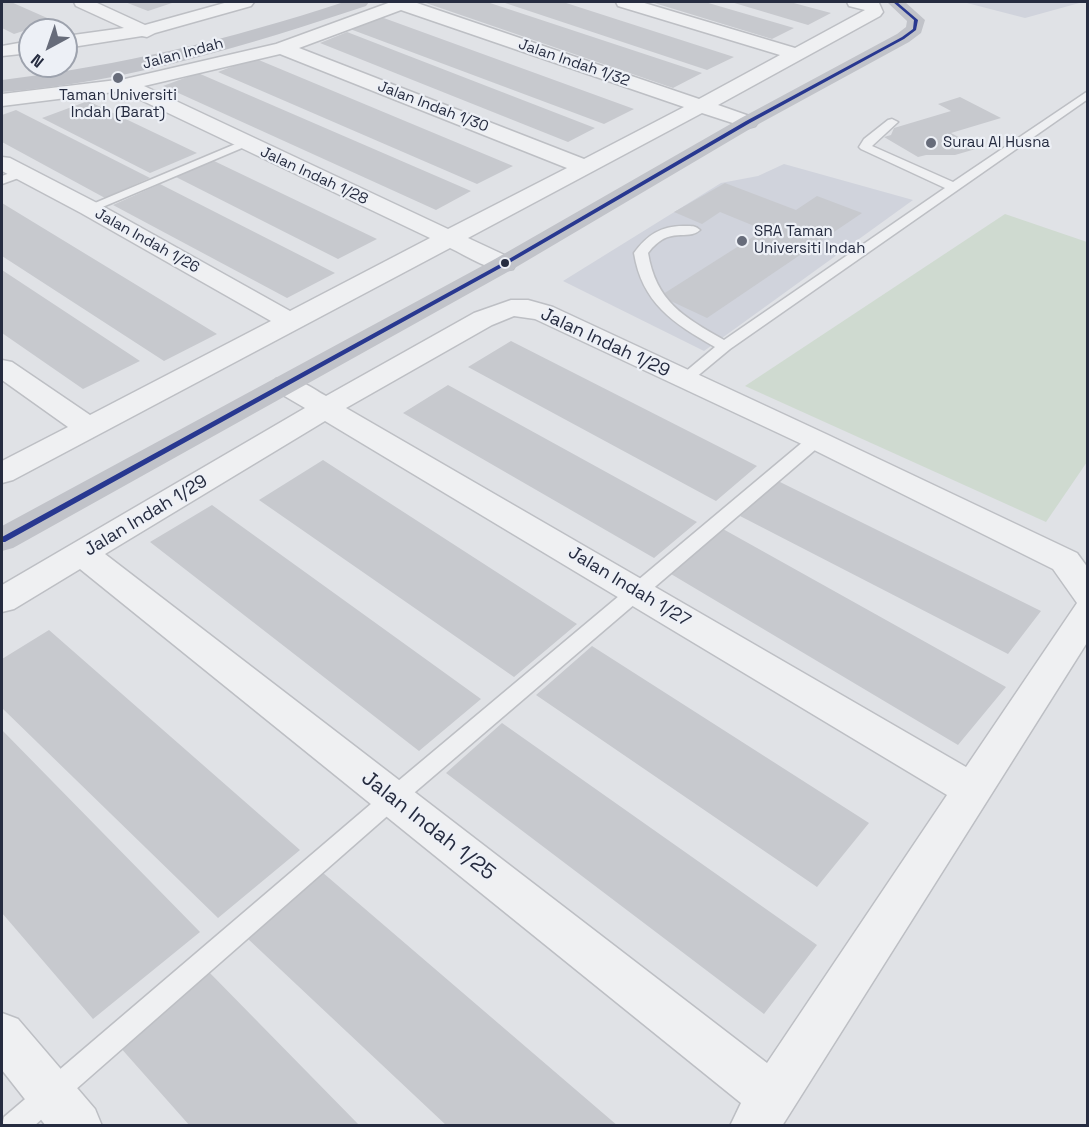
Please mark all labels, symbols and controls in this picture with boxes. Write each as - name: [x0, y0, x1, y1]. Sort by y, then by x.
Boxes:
- north arrow: [18, 18, 78, 78]
- street label: Jalan Indah: [141, 35, 225, 73]
- street label: Jalan Indah 1/32: [516, 36, 632, 90]
- text: N: [27, 49, 48, 72]
- marker: Taman Universiti Indah (Barat): [111, 71, 125, 85]
- street label: Jalan Indah 1/30: [375, 78, 491, 136]
- place label: Taman Universiti Indah (Barat): [59, 87, 177, 122]
- place label: Surau Al Husna: [943, 134, 1050, 152]
- marker: Surau Al Husna: [924, 136, 938, 150]
- street label: Jalan Indah 1/28: [257, 143, 371, 209]
- street label: Jalan Indah 1/26: [92, 205, 202, 277]
- place label: SRA Taman Universiti Indah: [754, 223, 865, 258]
- marker: SRA Taman Universiti Indah: [735, 234, 749, 248]
- unlabelled marker: [499, 257, 511, 269]
- street label: Jalan Indah 1/29: [537, 304, 673, 382]
- street label: Jalan Indah 1/29: [80, 471, 212, 561]
- street label: Jalan Indah 1/27: [564, 542, 694, 632]
- street label: Jalan Indah 1/25: [356, 766, 500, 886]

